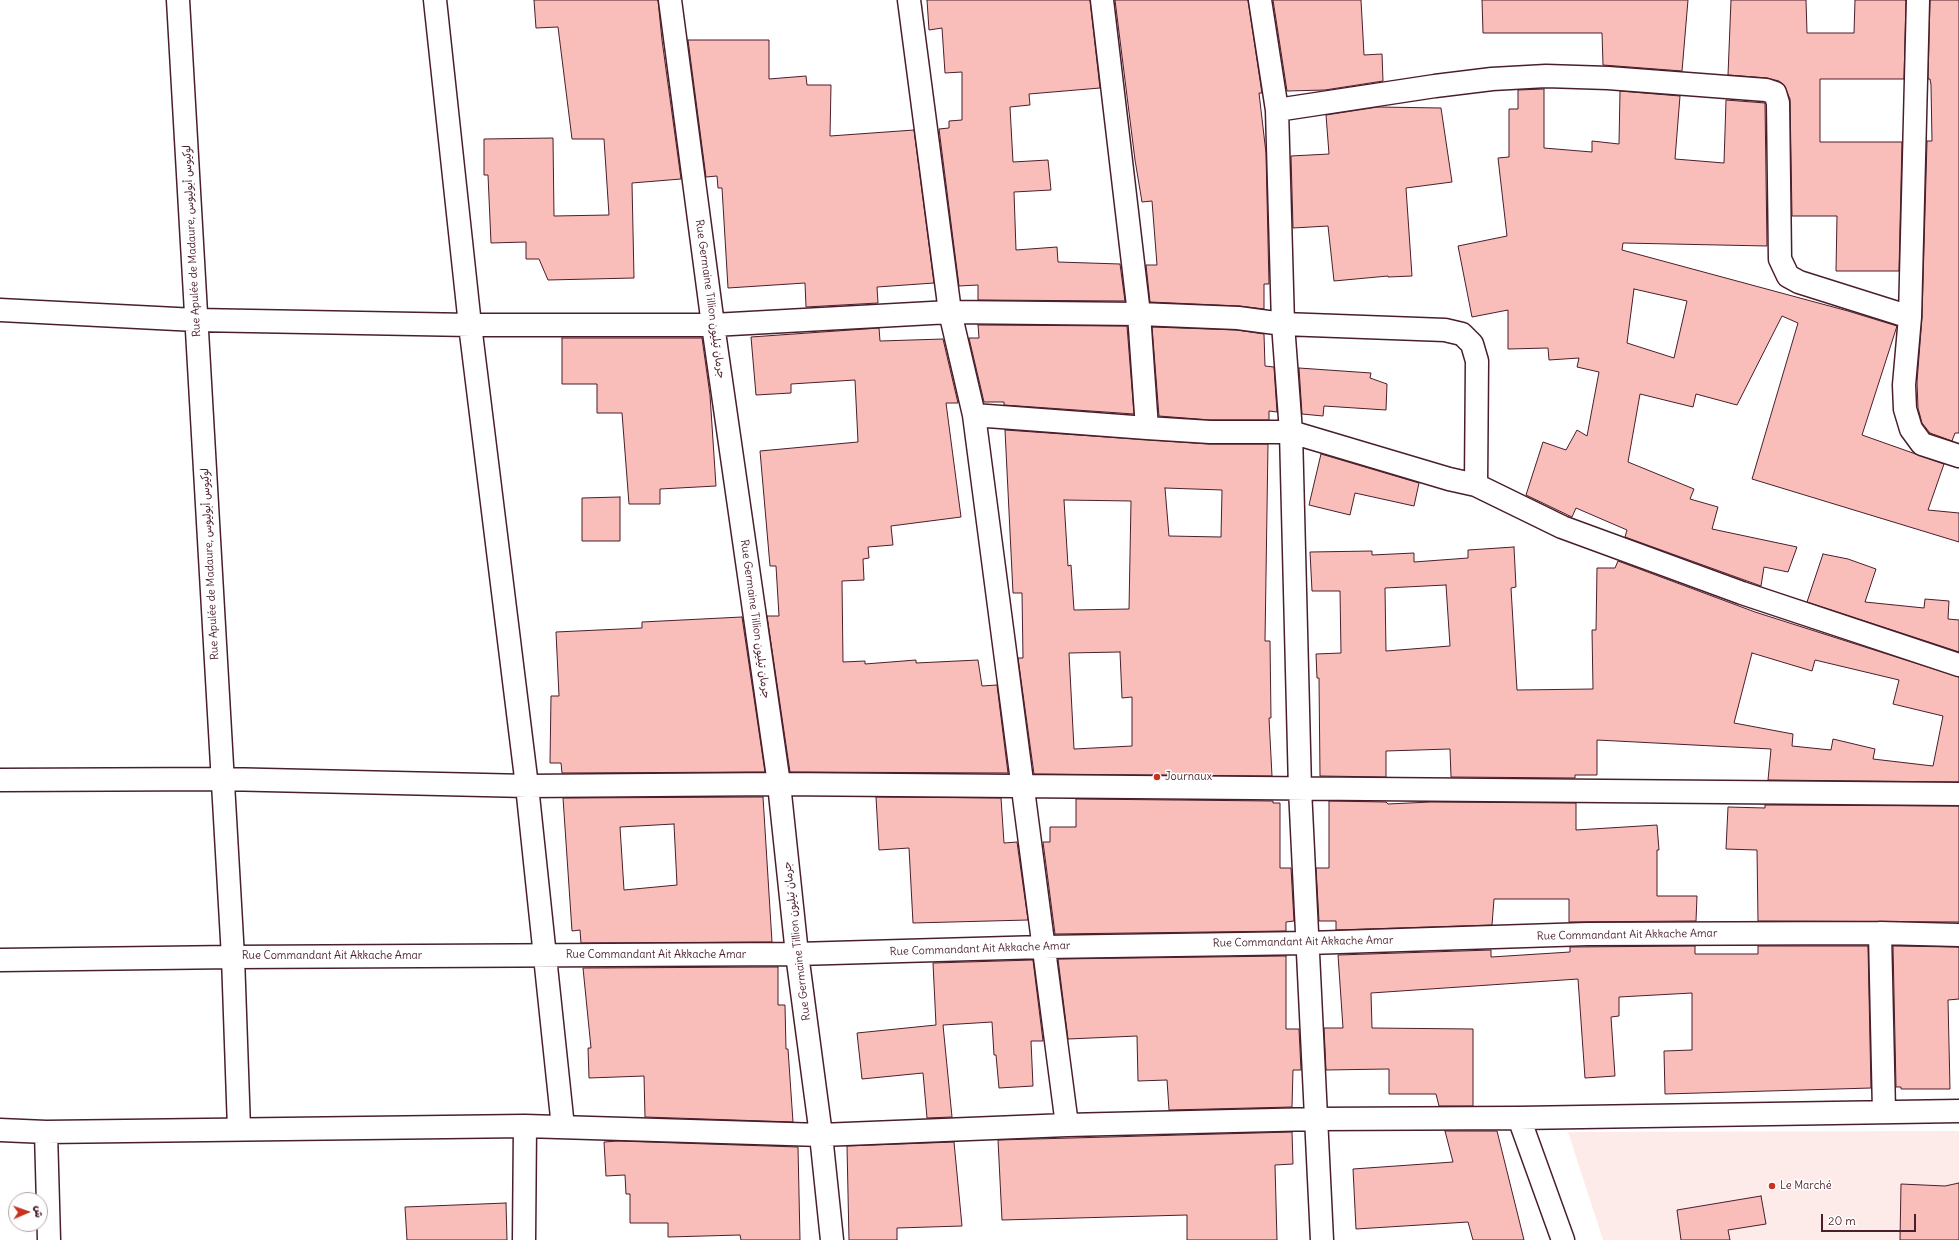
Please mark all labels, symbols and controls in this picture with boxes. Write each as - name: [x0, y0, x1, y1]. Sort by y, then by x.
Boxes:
- street label: Rue Apulée de Madaure, لوكيوس أبوليوس: [180, 145, 204, 337]
- street label: Rue Germaine Tillion جرمان تيليون: [692, 219, 728, 379]
- street label: Rue Apulée de Madaure, لوكيوس أبوليوس: [198, 468, 222, 660]
- street label: Rue Germaine Tillion جرمان تيليون: [737, 539, 773, 699]
- place label: Journaux: [1165, 770, 1212, 784]
- marker: Journaux: [1152, 772, 1162, 782]
- street label: Rue Germaine Tillion جرمان تيليون: [781, 861, 813, 1021]
- street label: Rue Commandant Ait Akkache Amar: [1537, 927, 1717, 943]
- street label: Rue Commandant Ait Akkache Amar: [1213, 934, 1393, 950]
- street label: Rue Commandant Ait Akkache Amar: [889, 939, 1071, 959]
- street label: Rue Commandant Ait Akkache Amar: [566, 948, 746, 962]
- street label: Rue Commandant Ait Akkache Amar: [242, 949, 422, 963]
- place label: Le Marché: [1780, 1179, 1832, 1193]
- marker: Le Marché: [1767, 1181, 1777, 1191]
- north arrow: [8, 1192, 48, 1232]
- text: ش: [32, 1205, 46, 1218]
- scale bar: [1823, 1206, 1918, 1232]
- text: 20 m: [1828, 1213, 1856, 1228]

